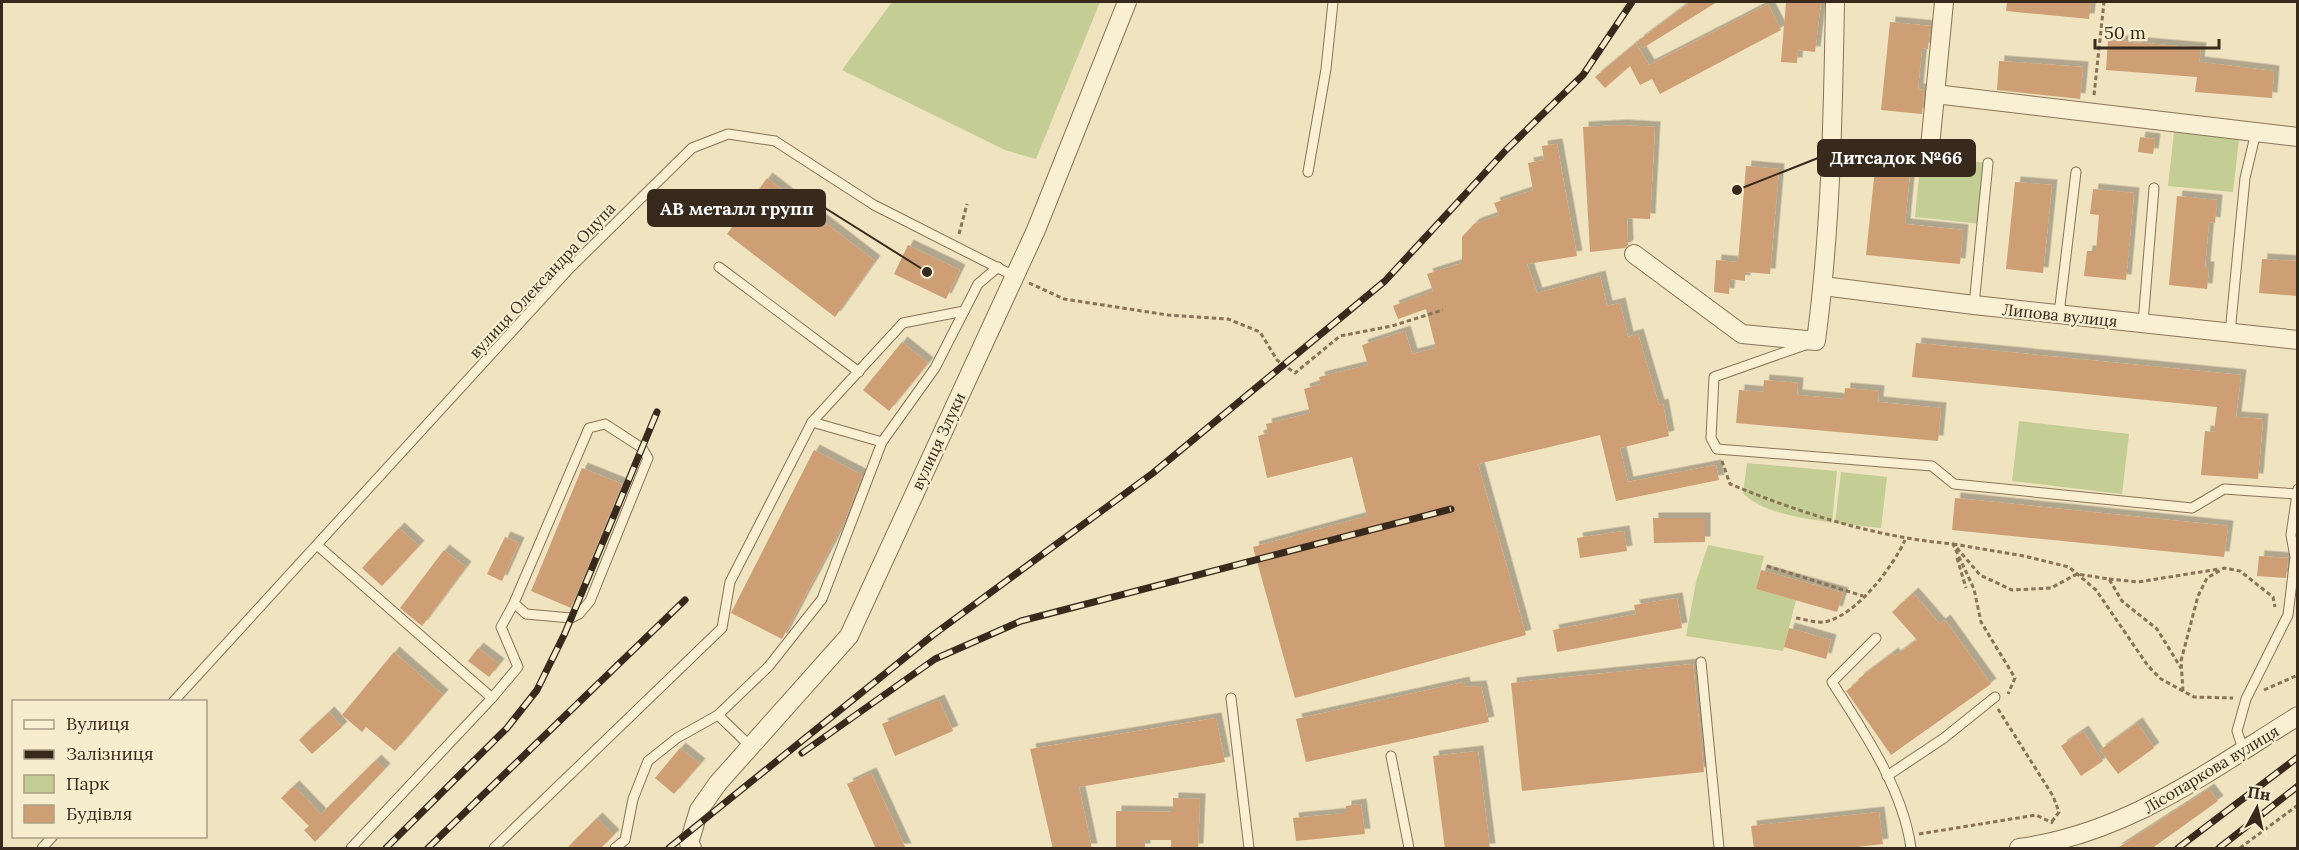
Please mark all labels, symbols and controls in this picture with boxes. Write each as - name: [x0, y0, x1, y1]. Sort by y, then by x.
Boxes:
- scale bar: [2095, 12, 2220, 50]
- text: 50 m: [2104, 21, 2146, 44]
- callout: Дитсадок №66: [1818, 140, 1975, 176]
- text: Дитсадок №66: [1830, 146, 1962, 169]
- callout: АВ металл групп: [648, 190, 825, 226]
- text: АВ металл групп: [660, 197, 814, 220]
- street label: вулиця Олександра Оцупа: [465, 198, 619, 362]
- street label: Липова вулиця: [2001, 299, 2119, 331]
- street label: вулиця Злуки: [907, 389, 969, 493]
- legend: [12, 700, 207, 838]
- text: Вулиця: [66, 712, 129, 735]
- street label: Лісопаркова вулиця: [2140, 721, 2282, 817]
- text: Залізниця: [66, 742, 154, 765]
- text: Парк: [66, 772, 110, 795]
- north arrow: [2227, 778, 2287, 838]
- text: Пн: [2246, 782, 2272, 805]
- text: Будівля: [66, 802, 132, 825]

